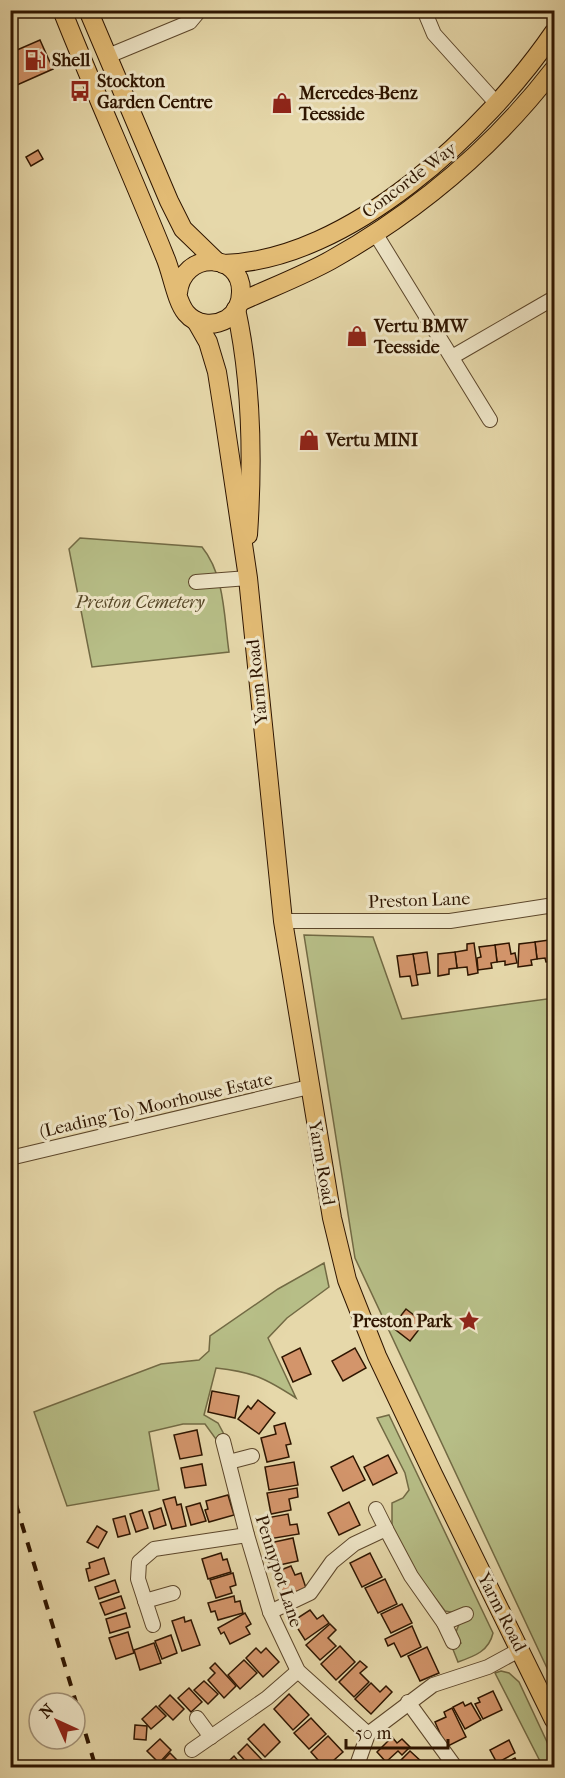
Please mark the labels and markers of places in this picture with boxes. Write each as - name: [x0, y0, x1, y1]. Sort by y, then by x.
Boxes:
- fuel station icon: Shell: [23, 48, 47, 72]
- place label: Shell: [52, 50, 91, 71]
- place label: Stockton Garden Centre: [97, 71, 213, 113]
- bus stop icon: Stockton Garden Centre: [68, 79, 92, 103]
- place label: Mercedes-Benz Teesside: [298, 83, 418, 125]
- shop icon: Mercedes-Benz Teesside: [270, 91, 294, 115]
- place label: Vertu BMW Teesside: [373, 316, 469, 358]
- shop icon: Vertu BMW Teesside: [345, 324, 369, 348]
- shop icon: Vertu MINI: [297, 428, 321, 452]
- place label: Vertu MINI: [325, 430, 418, 451]
- place icon: Preston Park: [457, 1309, 481, 1333]
- place label: Preston Park: [353, 1311, 453, 1332]

